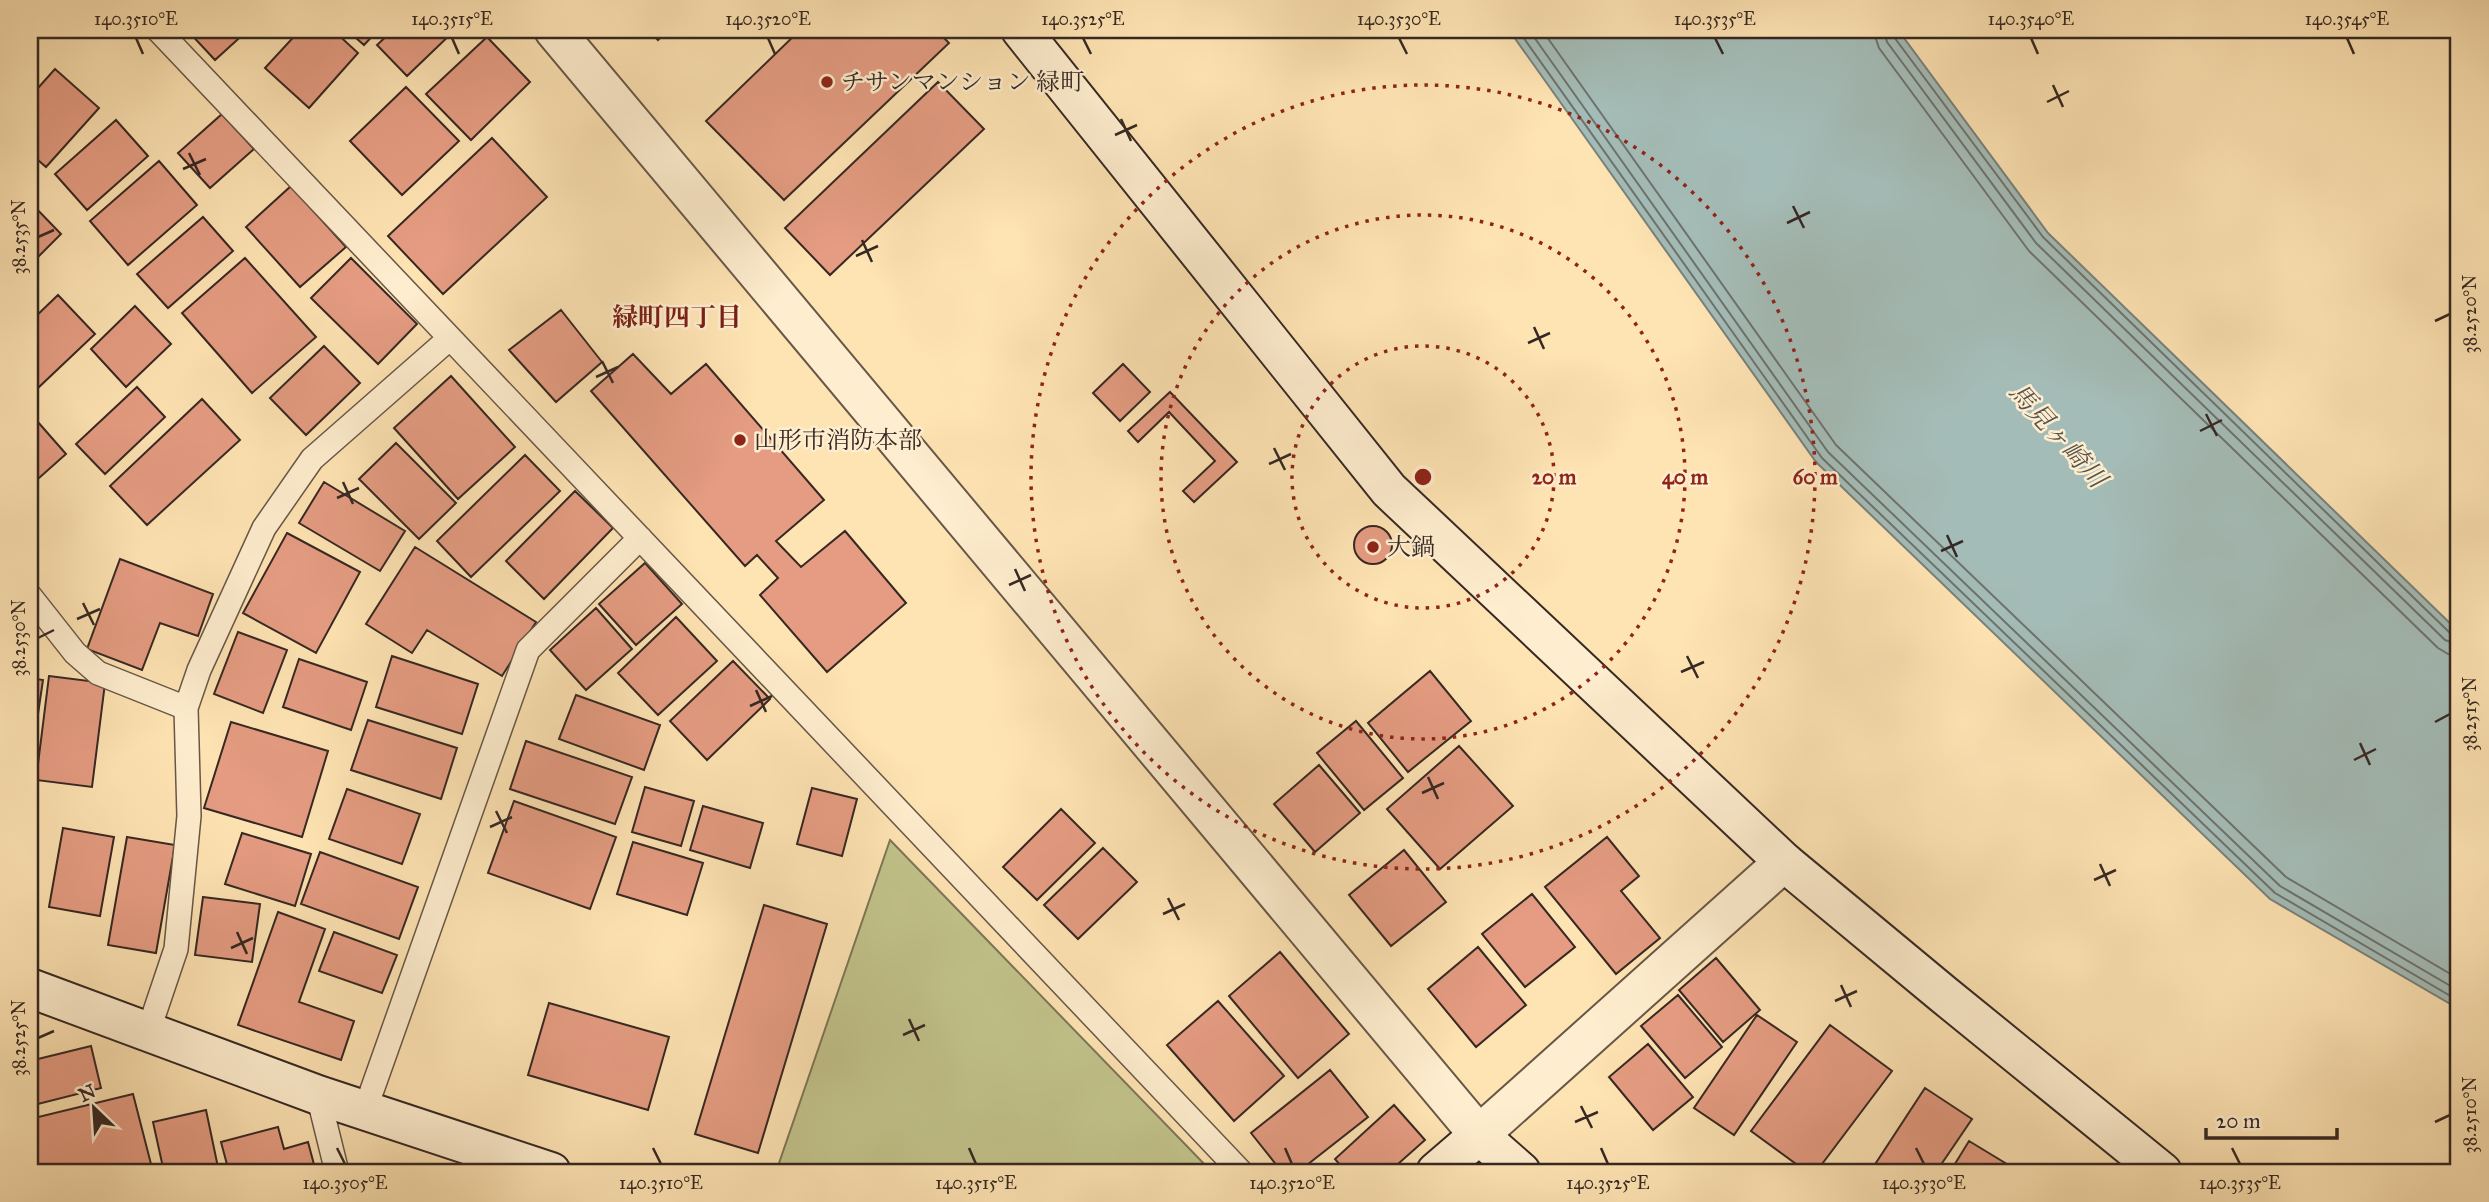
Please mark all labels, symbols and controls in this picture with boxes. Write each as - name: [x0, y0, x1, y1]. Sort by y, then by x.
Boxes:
- text: 140.3510°E: [94, 8, 178, 30]
- text: 140.3515°E: [411, 8, 493, 30]
- text: 140.3520°E: [725, 8, 811, 30]
- text: 140.3525°E: [1041, 8, 1125, 30]
- text: 140.3530°E: [1357, 8, 1441, 30]
- text: 140.3535°E: [1674, 8, 1756, 30]
- text: 140.3540°E: [1988, 8, 2074, 30]
- text: 140.3545°E: [2305, 8, 2389, 30]
- place label: チサンマンション 緑町: [841, 67, 1084, 97]
- marker: チサンマンション 緑町: [819, 74, 835, 90]
- text: 38.2535°N: [8, 200, 30, 274]
- text: 38.2520°N: [2459, 275, 2481, 353]
- district label: 緑町四丁目: [612, 301, 742, 333]
- water label: 馬見ヶ崎川: [2003, 376, 2115, 496]
- place label: 山形市消防本部: [754, 425, 922, 455]
- marker: 山形市消防本部: [732, 432, 748, 448]
- text: 20 m: [1532, 464, 1577, 490]
- text: 40 m: [1662, 464, 1708, 490]
- text: 60 m: [1792, 464, 1838, 490]
- centre of rings: [1411, 465, 1435, 489]
- place label: 大鍋: [1387, 532, 1435, 562]
- marker: 大鍋: [1365, 539, 1381, 555]
- text: 38.2530°N: [8, 599, 30, 677]
- text: 38.2515°N: [2459, 677, 2481, 751]
- text: 38.2525°N: [8, 1000, 30, 1076]
- north arrow: [60, 1072, 130, 1142]
- text: 38.2510°N: [2459, 1077, 2481, 1153]
- text: N: [75, 1079, 99, 1107]
- scale bar: [2206, 1097, 2337, 1141]
- text: 20 m: [2216, 1108, 2261, 1134]
- text: 140.3505°E: [302, 1172, 388, 1194]
- text: 140.3510°E: [619, 1172, 703, 1194]
- text: 140.3515°E: [935, 1172, 1017, 1194]
- text: 140.3520°E: [1249, 1172, 1335, 1194]
- text: 140.3525°E: [1566, 1172, 1650, 1194]
- text: 140.3530°E: [1882, 1172, 1966, 1194]
- text: 140.3535°E: [2199, 1172, 2281, 1194]

